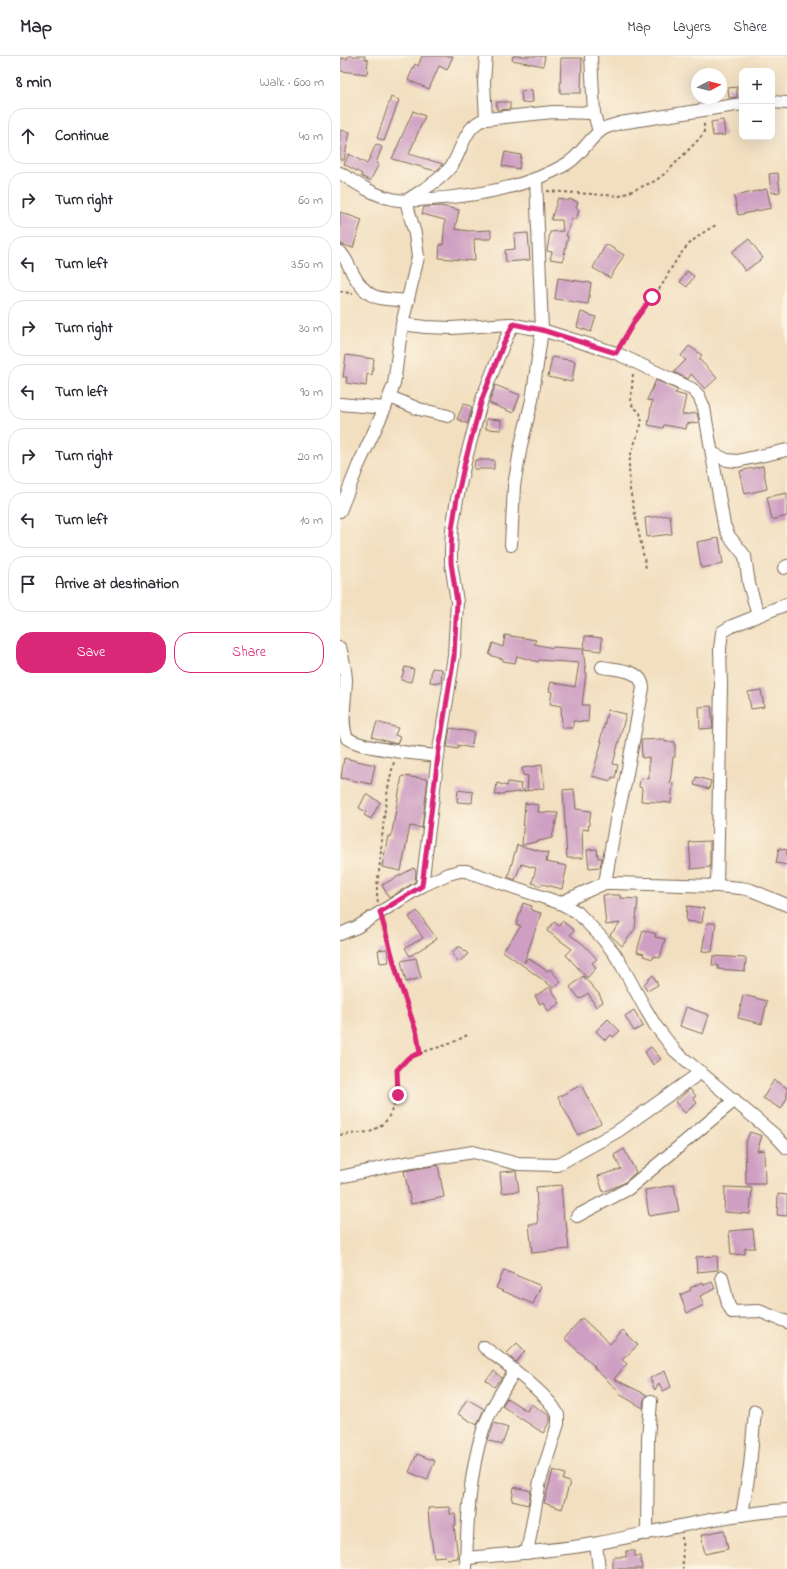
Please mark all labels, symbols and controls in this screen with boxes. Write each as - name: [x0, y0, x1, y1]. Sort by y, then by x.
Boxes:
- text: Map: [20, 14, 52, 41]
- text: Map: [627, 17, 651, 38]
- text: Layers: [673, 17, 711, 38]
- text: Share: [733, 17, 767, 38]
- north arrow: [691, 68, 727, 104]
- map controls: [739, 68, 775, 140]
- button: +: [739, 68, 775, 104]
- text: 8 min: [16, 70, 51, 95]
- text: Walk · 600 m: [259, 73, 324, 92]
- button: −: [739, 104, 775, 140]
- icon: ahead: [17, 125, 39, 147]
- text: Continue: [55, 125, 109, 147]
- text: 40 m: [299, 127, 323, 146]
- icon: right: [17, 189, 39, 211]
- text: Turn right: [55, 189, 113, 211]
- text: 60 m: [298, 191, 323, 210]
- icon: left: [17, 253, 39, 275]
- text: Turn left: [55, 253, 108, 275]
- text: 350 m: [291, 255, 323, 274]
- route start: [643, 288, 661, 306]
- icon: right: [17, 317, 39, 339]
- text: Turn right: [55, 317, 113, 339]
- text: 30 m: [299, 319, 323, 338]
- icon: left: [17, 381, 39, 403]
- text: Turn left: [55, 381, 108, 403]
- text: 90 m: [300, 383, 323, 402]
- icon: right: [17, 445, 39, 467]
- text: Turn right: [55, 445, 113, 467]
- text: 20 m: [298, 447, 323, 466]
- icon: left: [17, 509, 39, 531]
- text: Turn left: [55, 509, 108, 531]
- text: 10 m: [300, 511, 323, 530]
- icon: arrive: [17, 573, 39, 595]
- text: Arrive at destination: [55, 573, 179, 595]
- button: Save: [16, 632, 166, 673]
- button: Share: [174, 632, 324, 673]
- route end: [389, 1086, 407, 1104]

